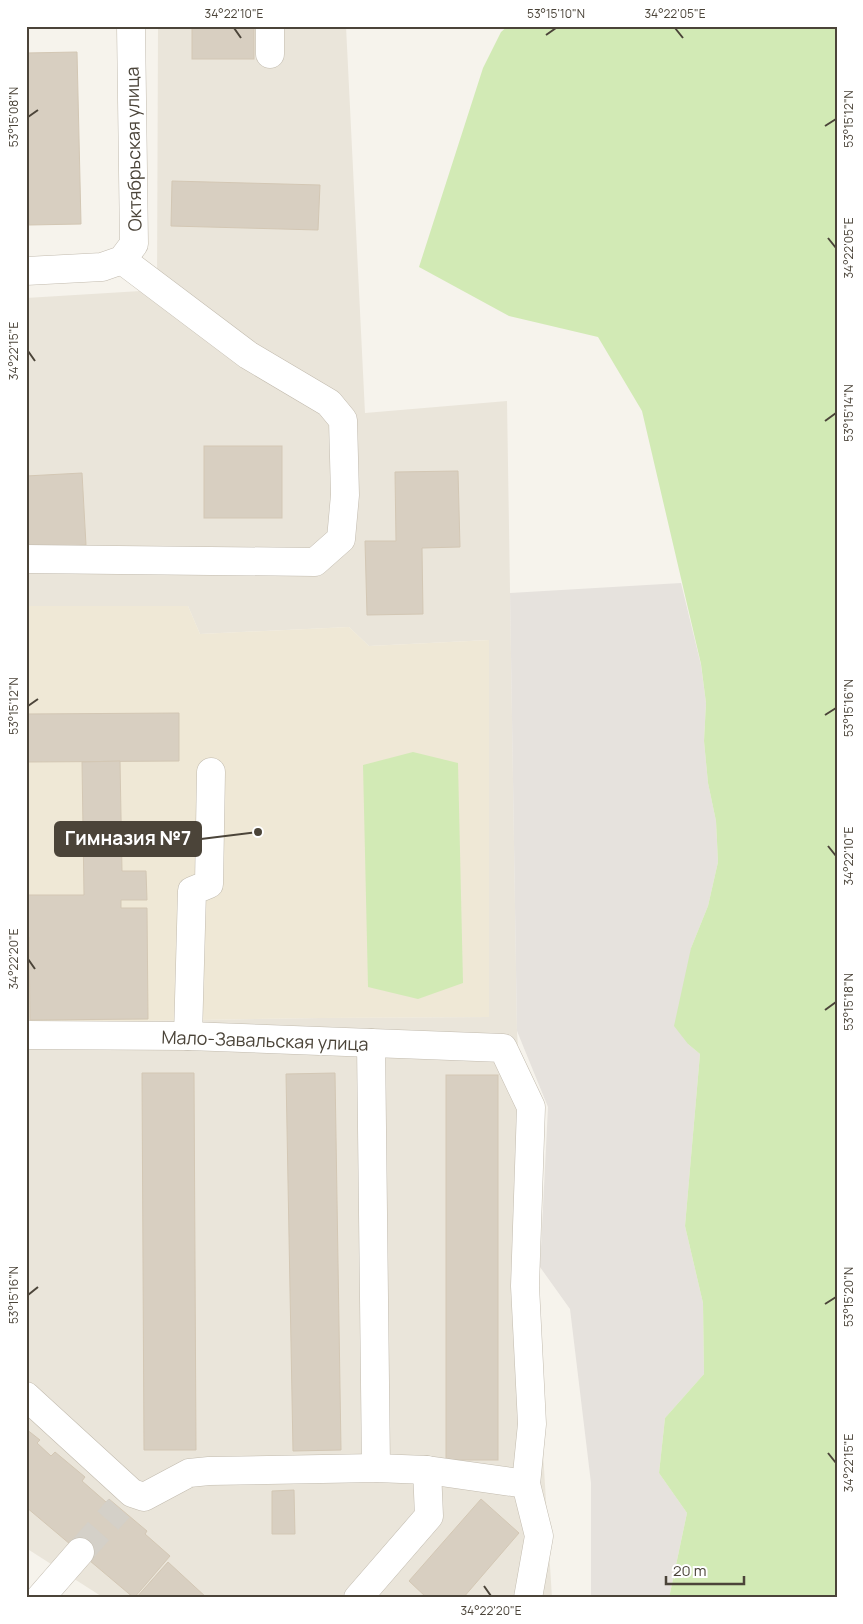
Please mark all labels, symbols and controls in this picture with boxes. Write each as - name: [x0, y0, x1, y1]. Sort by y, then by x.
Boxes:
- text: 34°22'10"E: [205, 5, 264, 22]
- text: 53°15'10"N: [527, 5, 585, 22]
- text: 34°22'05"E: [644, 5, 706, 22]
- street label: Октябрьская улица: [120, 66, 146, 232]
- text: 53°15'08"N: [5, 87, 22, 147]
- text: 53°15'12"N: [840, 90, 857, 148]
- text: 34°22'05"E: [840, 217, 857, 279]
- text: 34°22'15"E: [5, 322, 22, 380]
- text: 53°15'14"N: [840, 384, 857, 442]
- text: 53°15'12"N: [5, 677, 22, 735]
- text: 53°15'16"N: [840, 679, 857, 737]
- callout: Гимназия №7: [55, 822, 201, 856]
- text: Гимназия №7: [65, 825, 191, 851]
- text: 34°22'10"E: [840, 826, 857, 885]
- text: 34°22'20"E: [5, 928, 22, 990]
- text: 53°15'18"N: [840, 973, 857, 1031]
- street label: Мало-Завальская улица: [161, 1024, 369, 1056]
- text: 53°15'16"N: [5, 1266, 22, 1324]
- text: 53°15'20"N: [840, 1267, 857, 1327]
- text: 34°22'15"E: [840, 1434, 857, 1492]
- scale bar: [666, 1554, 743, 1586]
- text: 20 m: [673, 1560, 706, 1581]
- text: 34°22'20"E: [460, 1602, 522, 1619]

